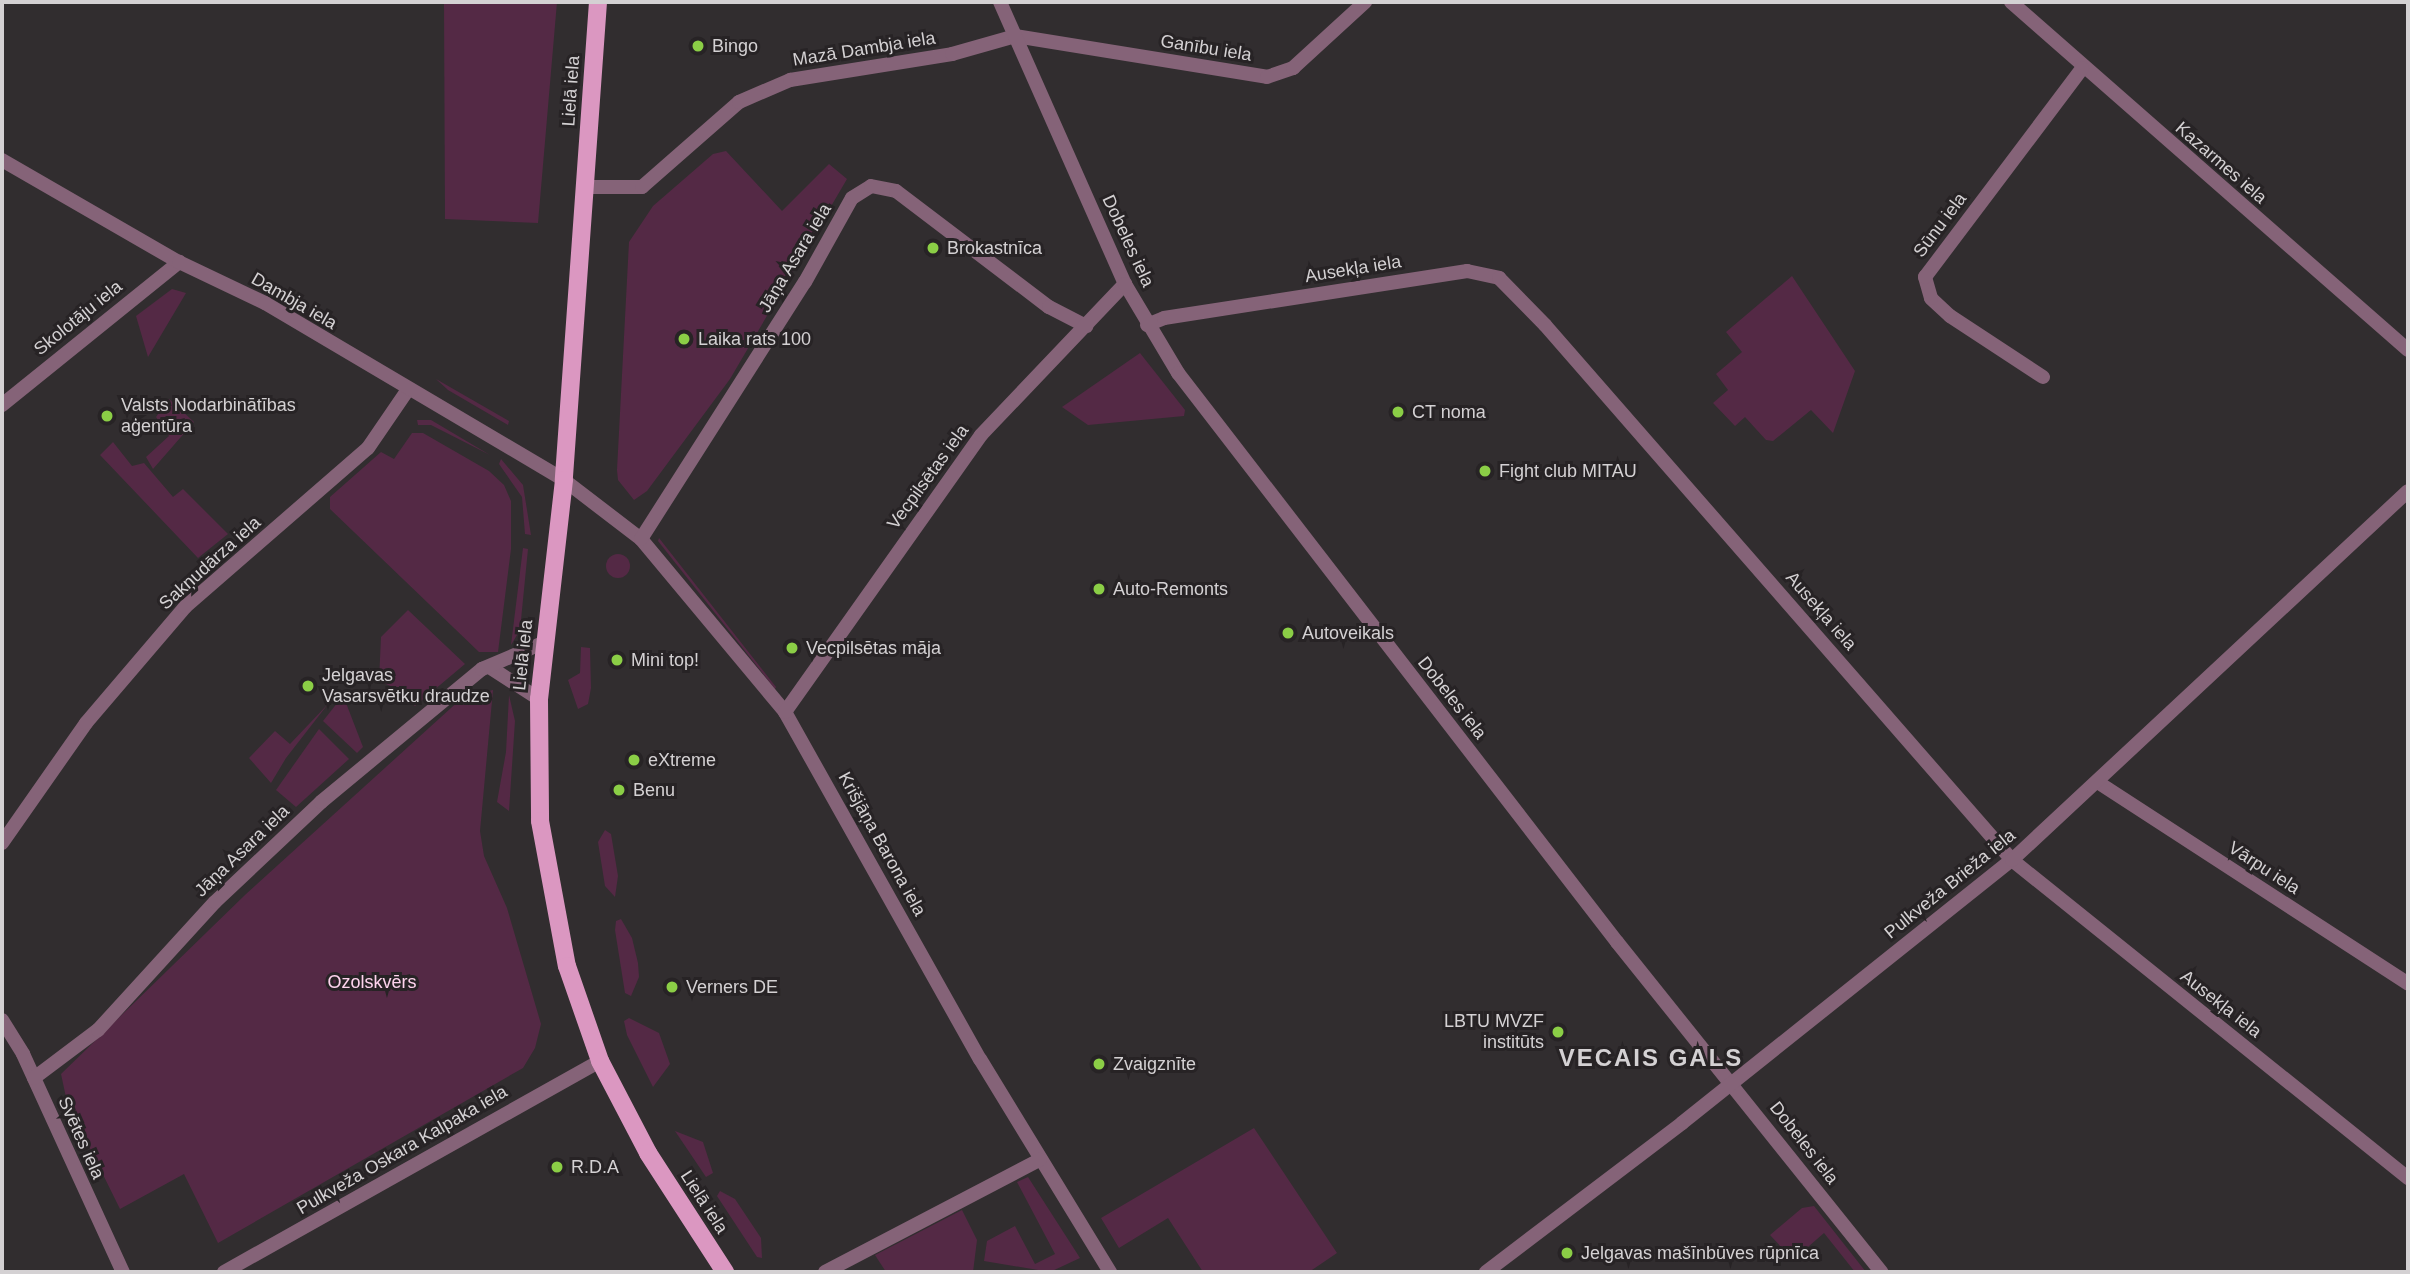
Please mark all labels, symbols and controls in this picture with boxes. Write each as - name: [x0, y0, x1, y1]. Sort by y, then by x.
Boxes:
- street label: Mazā Dambja iela: [791, 27, 937, 71]
- street label: Ganību iela: [1159, 30, 1253, 66]
- place label: Bingo: [712, 35, 758, 57]
- marker: Bingo: [690, 38, 706, 54]
- street label: Lielā iela: [558, 55, 584, 127]
- street label: Kazarmes iela: [2171, 117, 2271, 209]
- street label: Sūnu iela: [1909, 189, 1971, 261]
- street label: Dobeles iela: [1097, 192, 1159, 290]
- street label: Jāņa Asara iela: [754, 199, 836, 317]
- place label: Brokastnīca: [947, 237, 1042, 259]
- marker: Brokastnīca: [925, 240, 941, 256]
- street label: Ausekļa iela: [1303, 251, 1403, 287]
- street label: Dambja iela: [247, 268, 341, 334]
- street label: Skolotāju iela: [30, 276, 126, 360]
- place label: Laika rats 100: [698, 328, 811, 350]
- marker: Laika rats 100: [676, 331, 692, 347]
- place label: Valsts Nodarbinātības aģentūra: [121, 395, 296, 438]
- place label: CT noma: [1412, 401, 1486, 423]
- marker: CT noma: [1390, 404, 1406, 420]
- marker: Valsts Nodarbinātības aģentūra: [99, 408, 115, 424]
- street label: Vecpilsētas iela: [883, 420, 973, 534]
- place label: Fight club MITAU: [1499, 460, 1637, 482]
- marker: Fight club MITAU: [1477, 463, 1493, 479]
- street label: Sakņudārza iela: [155, 512, 265, 614]
- street label: Ausekļa iela: [1781, 567, 1861, 655]
- place label: Auto-Remonts: [1113, 578, 1228, 600]
- marker: Auto-Remonts: [1091, 581, 1107, 597]
- street label: Lielā iela: [509, 619, 537, 691]
- place label: Autoveikals: [1302, 622, 1394, 644]
- marker: Autoveikals: [1280, 625, 1296, 641]
- place label: Vecpilsētas māja: [806, 637, 941, 659]
- marker: Vecpilsētas māja: [784, 640, 800, 656]
- place label: Mini top!: [631, 649, 699, 671]
- marker: Mini top!: [609, 652, 625, 668]
- street label: Dobeles iela: [1413, 652, 1491, 744]
- place label: Jelgavas Vasarsvētku draudze: [322, 665, 490, 708]
- marker: Jelgavas Vasarsvētku draudze: [300, 678, 316, 694]
- place label: eXtreme: [648, 749, 716, 771]
- marker: eXtreme: [626, 752, 642, 768]
- street label: Krišjāņa Barona iela: [834, 768, 930, 920]
- place label: Benu: [633, 779, 675, 801]
- marker: Benu: [611, 782, 627, 798]
- street label: Jāņa Asara iela: [190, 800, 294, 902]
- street label: Pulkveža Brieža iela: [1880, 825, 2020, 943]
- street label: Vārpu iela: [2224, 837, 2304, 899]
- street label: Ausekļa iela: [2176, 966, 2266, 1042]
- park label: Ozolskvērs: [327, 971, 417, 993]
- place label: Verners DE: [686, 976, 778, 998]
- marker: Verners DE: [664, 979, 680, 995]
- place label: LBTU MVZF institūts: [1444, 1011, 1544, 1054]
- marker: LBTU MVZF institūts: [1550, 1024, 1566, 1040]
- district label: VECAIS GALS: [1560, 1044, 1742, 1072]
- place label: Zvaigznīte: [1113, 1053, 1196, 1075]
- marker: Zvaigznīte: [1091, 1056, 1107, 1072]
- street label: Pulkveža Oskara Kalpaka iela: [293, 1081, 511, 1219]
- street label: Svētes iela: [53, 1093, 109, 1183]
- street label: Dobeles iela: [1765, 1097, 1843, 1189]
- place label: R.D.A: [571, 1156, 619, 1178]
- marker: R.D.A: [549, 1159, 565, 1175]
- street label: Lielā iela: [676, 1166, 732, 1238]
- place label: Jelgavas mašīnbūves rūpnīca: [1581, 1242, 1819, 1264]
- marker: Jelgavas mašīnbūves rūpnīca: [1559, 1245, 1575, 1261]

